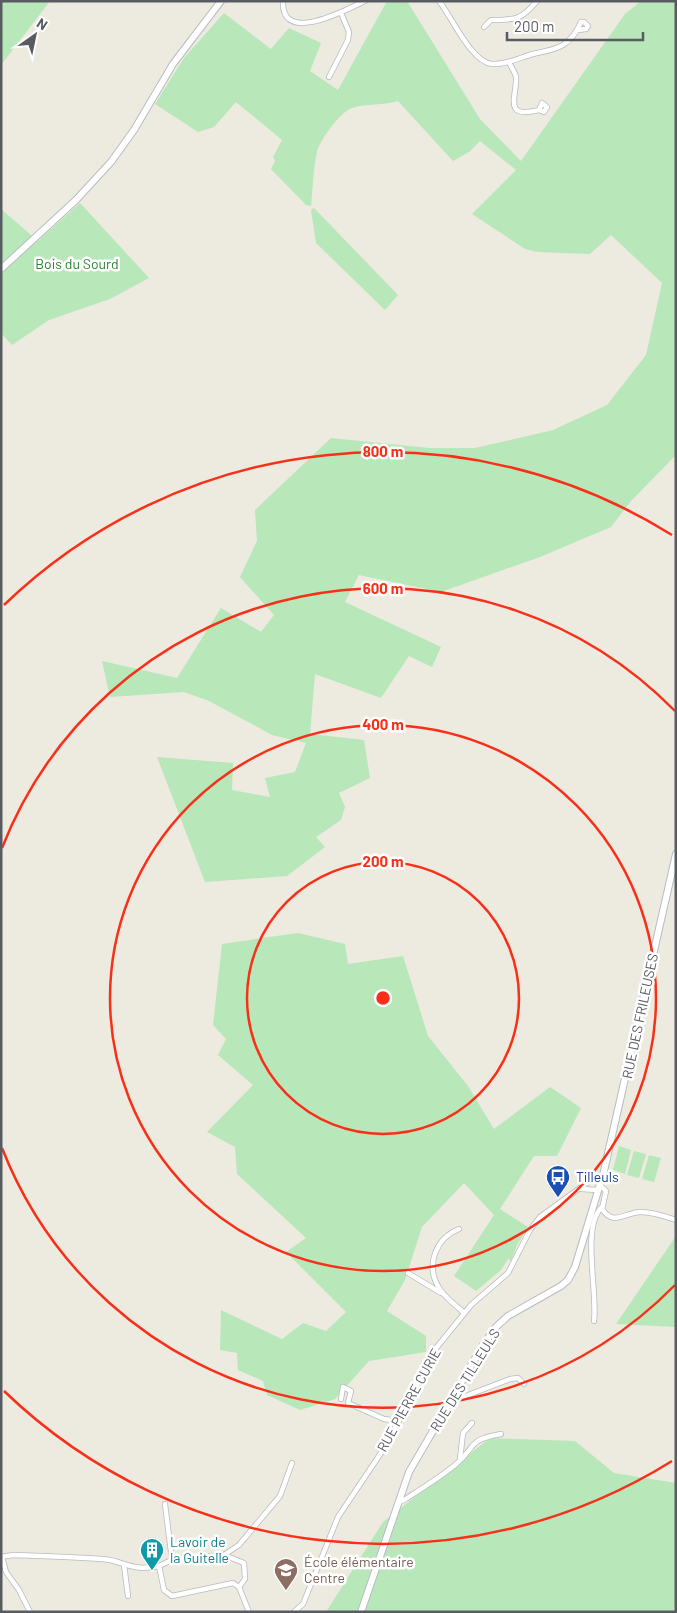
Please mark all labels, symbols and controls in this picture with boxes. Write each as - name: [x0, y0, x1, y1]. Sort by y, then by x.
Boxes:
- north arrow: [10, 10, 60, 60]
- scale bar: [507, 10, 643, 42]
- text: N: [34, 14, 51, 33]
- text: 200 m: [514, 17, 554, 35]
- park label: Bois du Sourd: [35, 255, 119, 272]
- text: 800 m: [363, 442, 403, 460]
- text: 600 m: [363, 579, 403, 597]
- text: 400 m: [362, 715, 404, 733]
- text: 200 m: [362, 852, 404, 870]
- street label: RUE DES FRILEUSES: [618, 952, 661, 1080]
- centre of rings: [374, 989, 392, 1007]
- bus stop icon: Tilleuls: [545, 1164, 571, 1198]
- place label: Tilleuls: [576, 1168, 619, 1185]
- street label: RUE DES TILLEULS: [426, 1325, 503, 1434]
- street label: RUE PIERRE CURIE: [373, 1345, 444, 1455]
- place label: Lavoir de la Guitelle: [170, 1533, 229, 1566]
- building icon: Lavoir de la Guitelle: [139, 1537, 165, 1571]
- place label: École élémentaire Centre: [304, 1553, 414, 1586]
- school or university icon: École élémentaire Centre: [273, 1557, 299, 1591]

